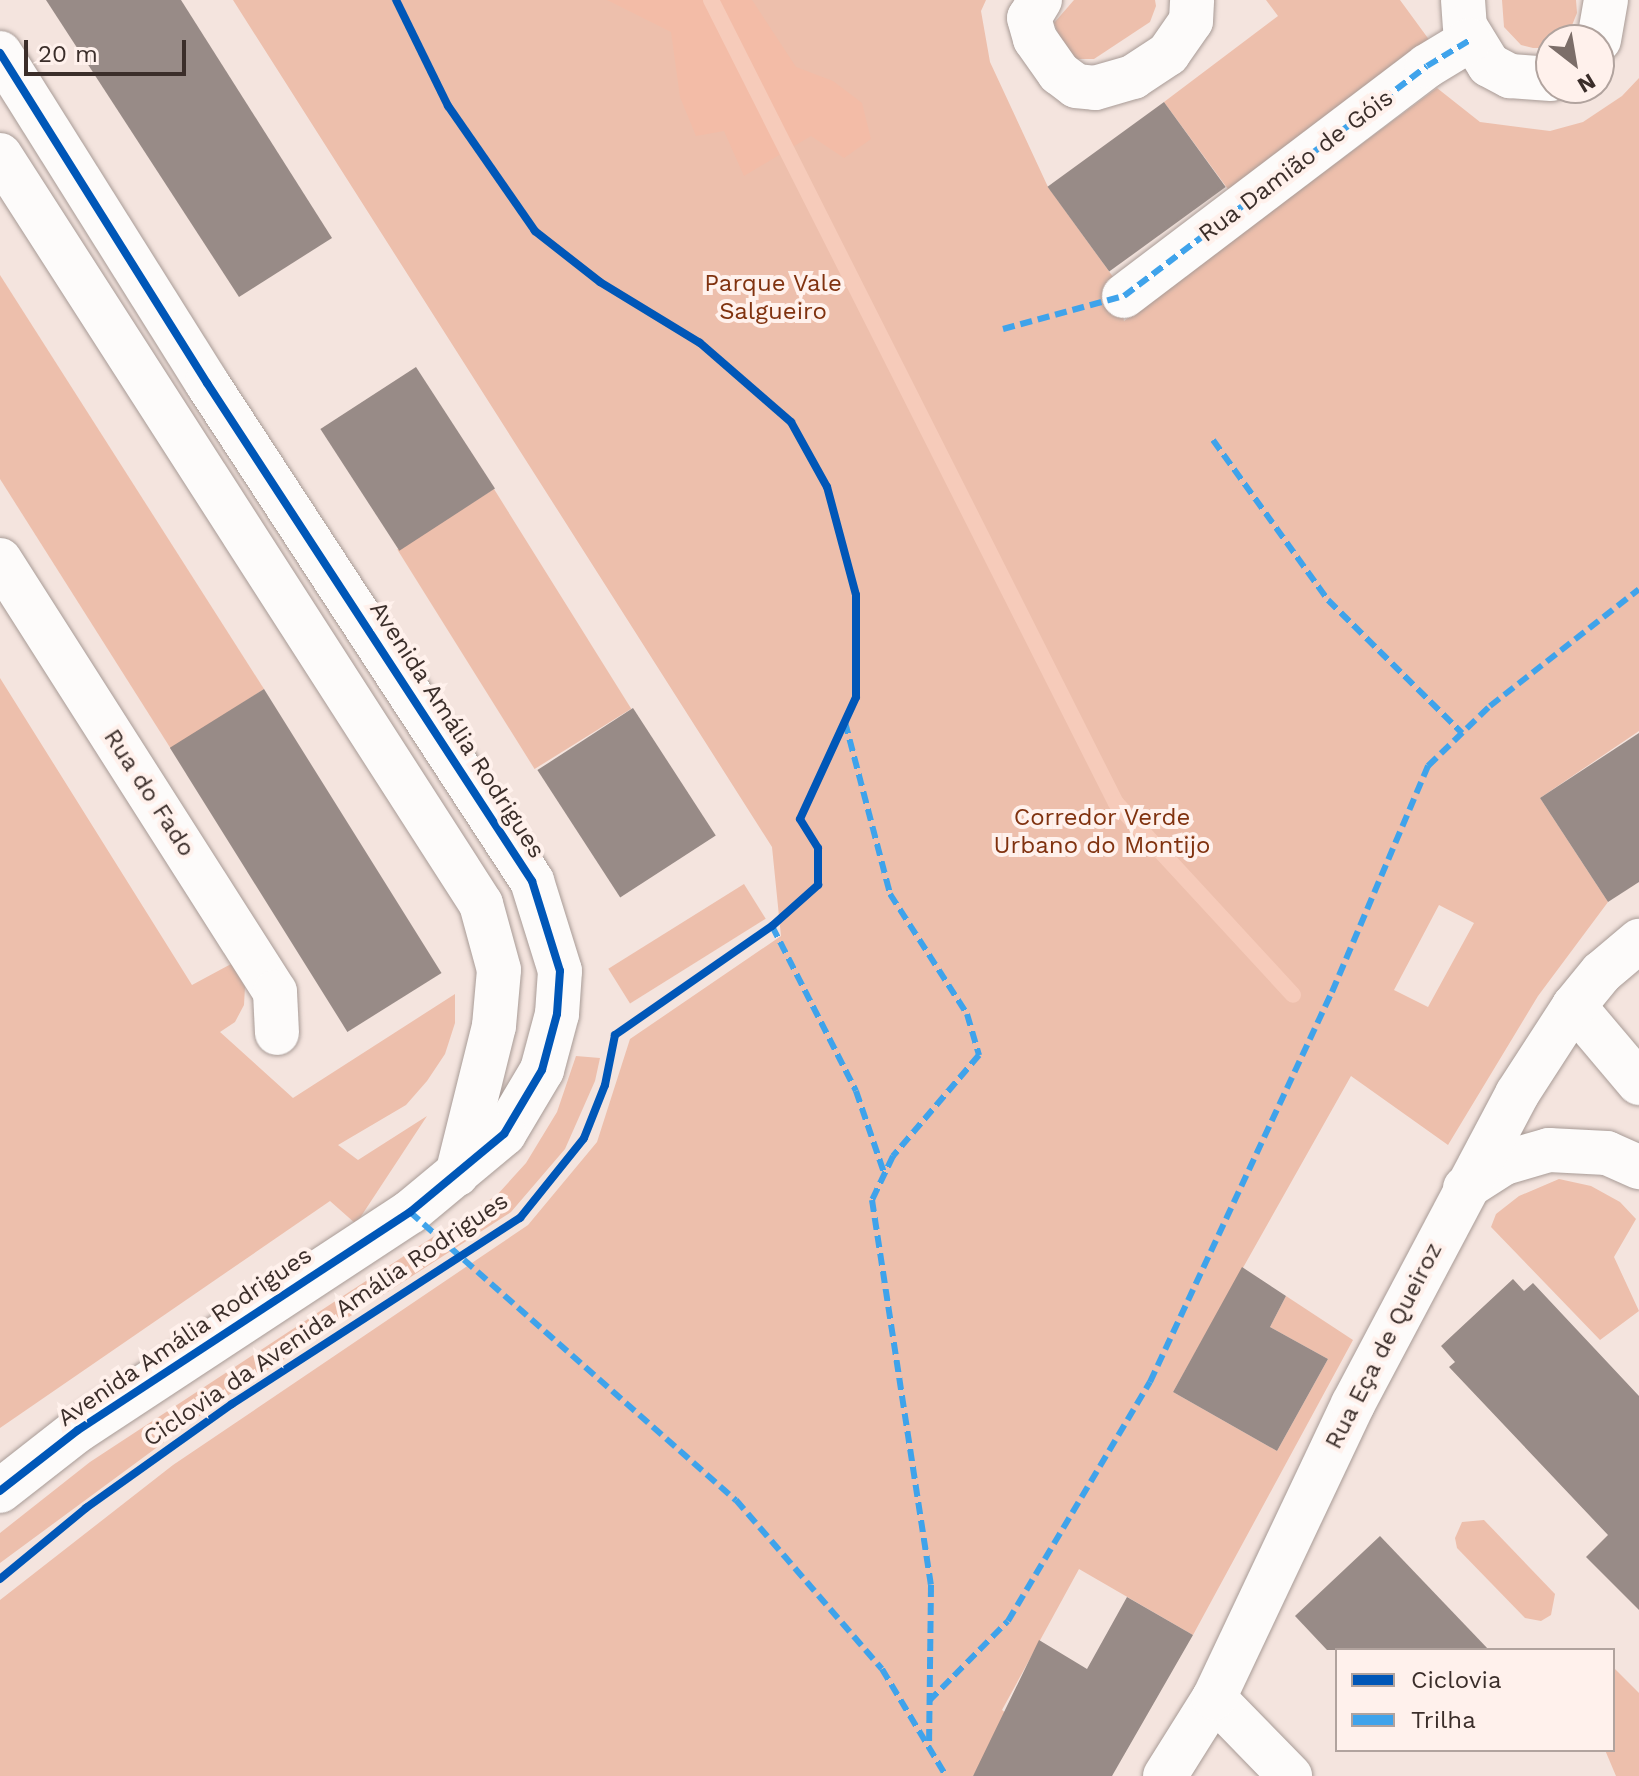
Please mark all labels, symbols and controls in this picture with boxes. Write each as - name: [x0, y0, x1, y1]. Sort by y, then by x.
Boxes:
- scale bar: [28, 24, 190, 74]
- north arrow: [1535, 24, 1615, 104]
- text: 20 m: [38, 40, 98, 68]
- text: N: [1573, 68, 1600, 98]
- street label: Rua Damião de Góis: [1193, 83, 1399, 249]
- park label: Parque Vale Salgueiro: [704, 270, 842, 326]
- street label: Avenida Amália Rodrigues: [363, 595, 551, 865]
- street label: Rua do Fado: [97, 724, 201, 862]
- park label: Corredor Verde Urbano do Montijo: [994, 804, 1210, 860]
- street label: Ciclovia da Avenida Amália Rodrigues: [136, 1186, 516, 1454]
- street label: Rua Eça de Queiroz: [1319, 1238, 1449, 1454]
- street label: Avenida Amália Rodrigues: [52, 1240, 318, 1434]
- legend: [1335, 1648, 1615, 1752]
- text: Ciclovia: [1411, 1666, 1501, 1694]
- text: Trilha: [1411, 1706, 1476, 1734]

